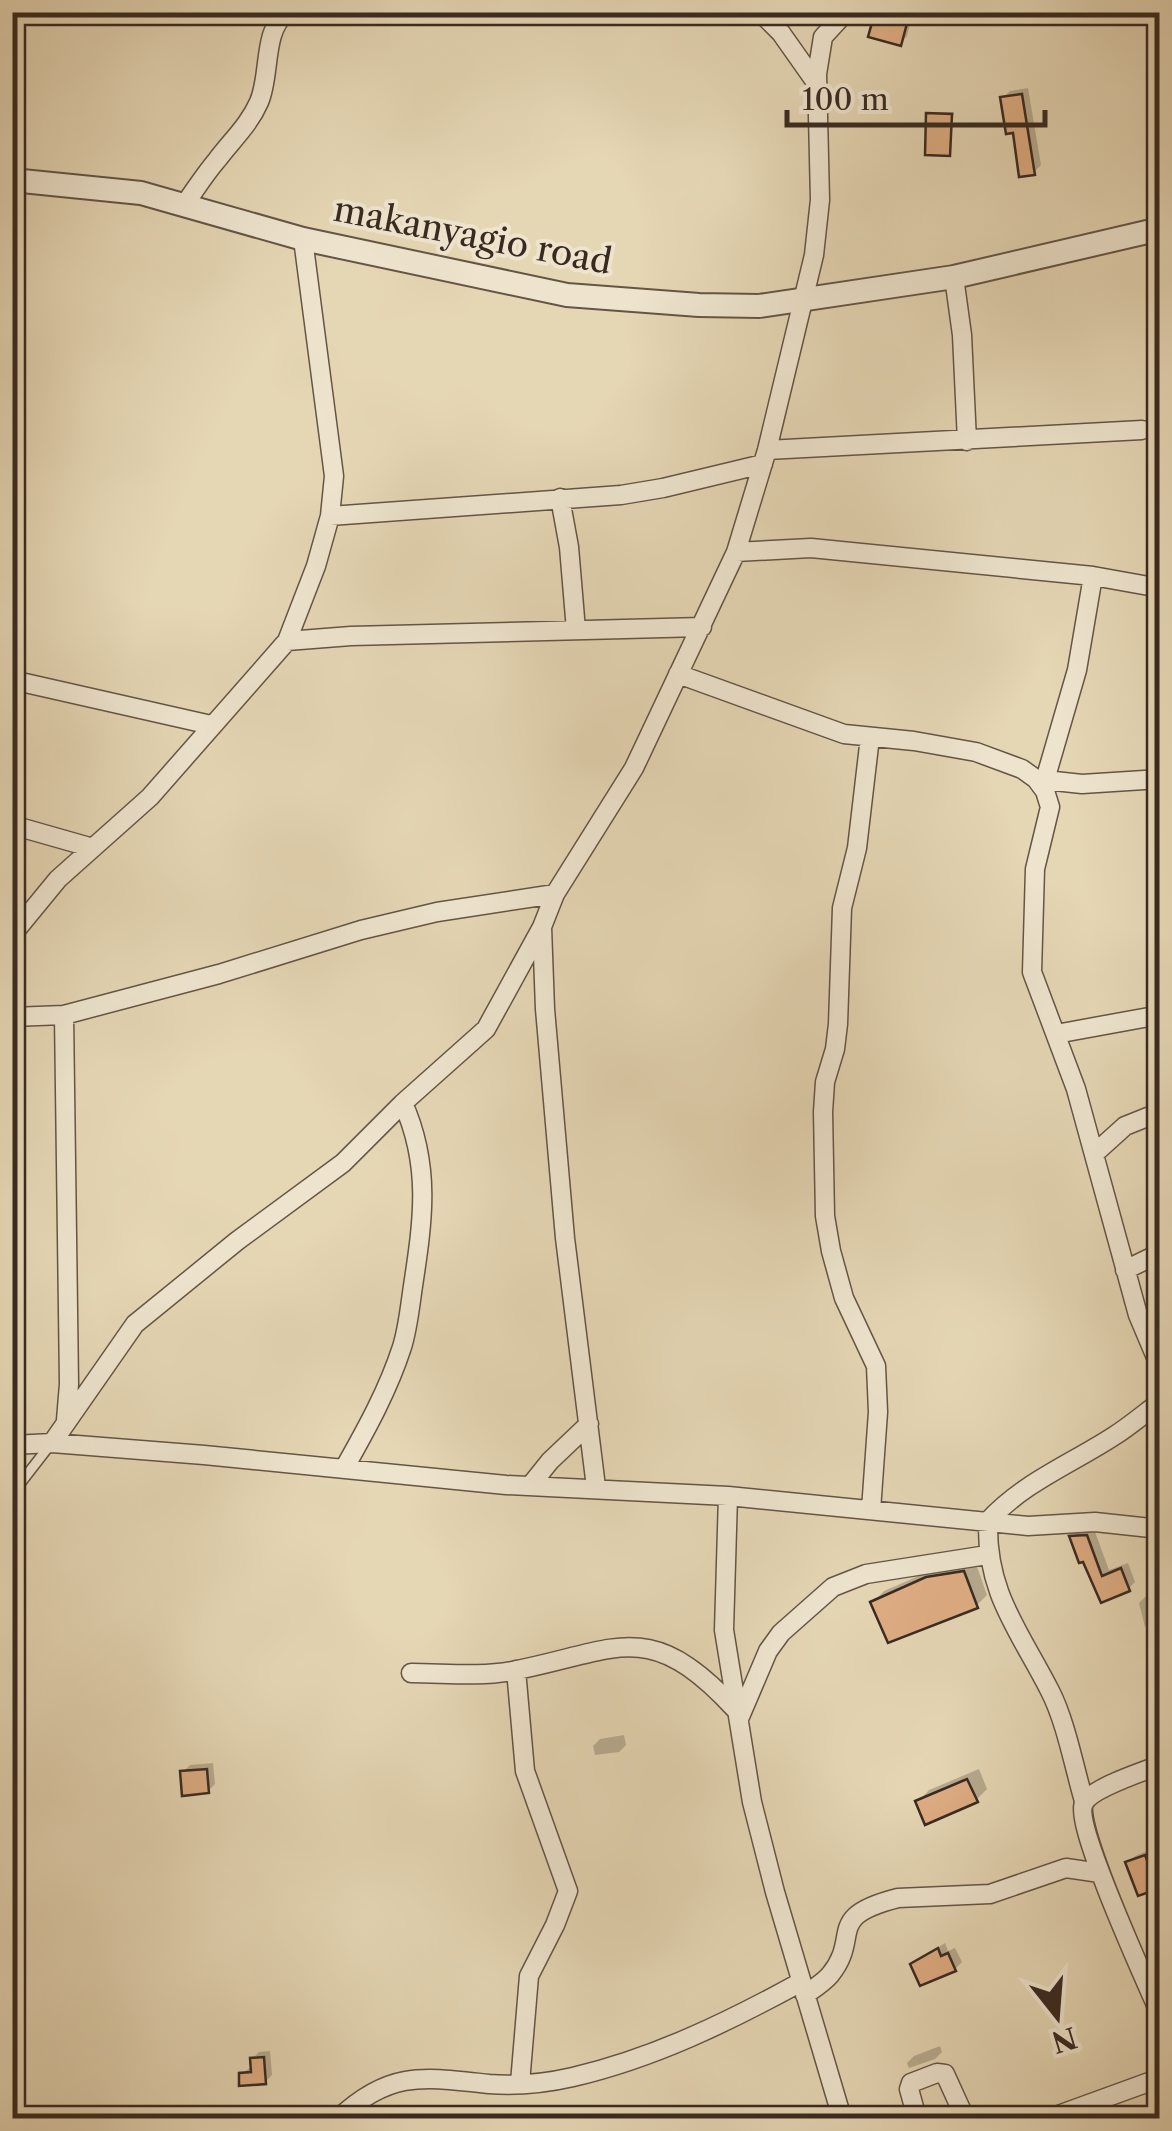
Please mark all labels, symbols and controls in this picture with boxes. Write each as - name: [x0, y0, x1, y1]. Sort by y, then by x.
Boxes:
- scale bar: [787, 65, 1044, 127]
- text: 100 m: [802, 81, 889, 118]
- street label: makanyagio road: [330, 187, 616, 283]
- north arrow: [1007, 1966, 1107, 2066]
- text: N: [1048, 2020, 1081, 2060]

